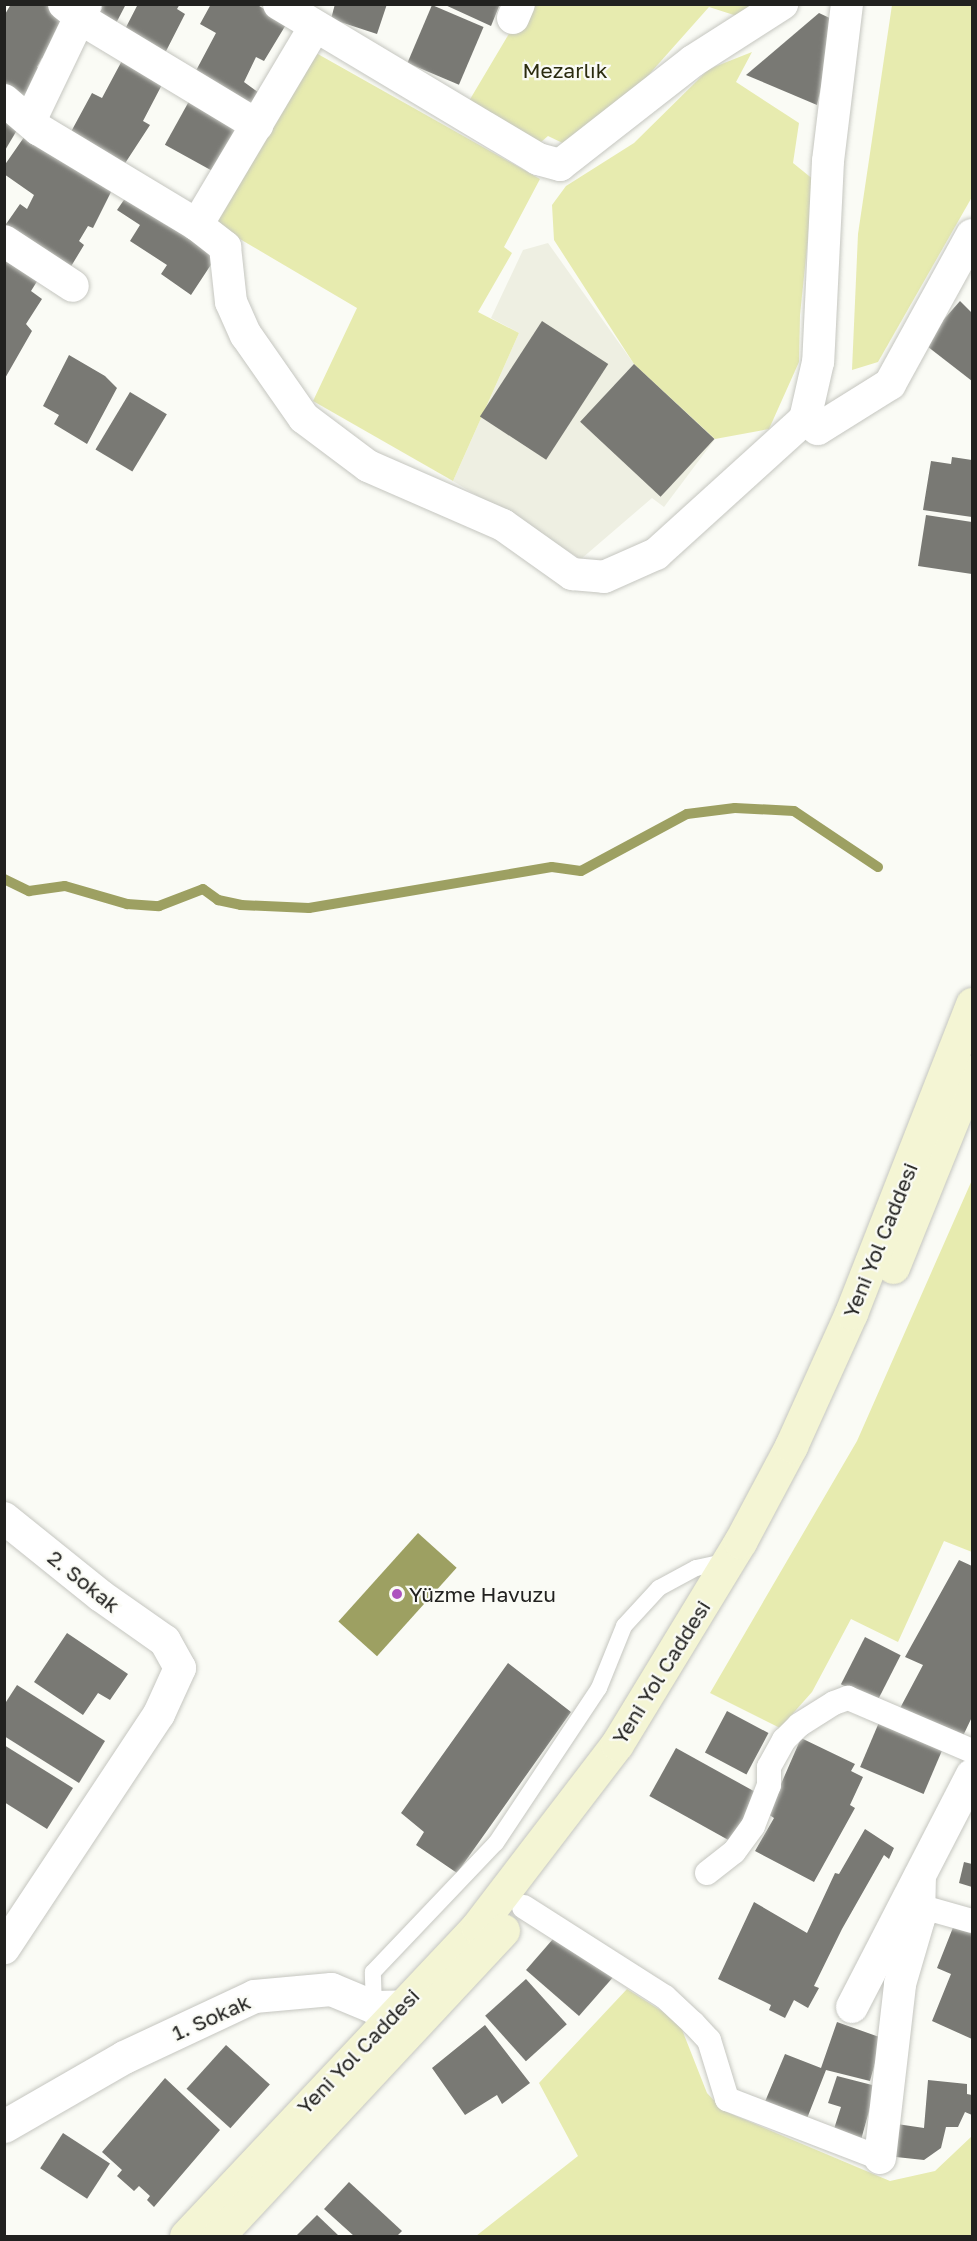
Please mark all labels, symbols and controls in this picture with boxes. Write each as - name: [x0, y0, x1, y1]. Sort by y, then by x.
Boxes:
- park label: Mezarlık: [522, 57, 608, 83]
- street label: Yeni Yol Caddesi: [837, 1159, 923, 1321]
- street label: 2. Sokak: [43, 1544, 125, 1618]
- place label: Yüzme Havuzu: [409, 1581, 556, 1607]
- marker: Yüzme Havuzu: [390, 1587, 404, 1601]
- street label: Yeni Yol Caddesi: [607, 1595, 715, 1749]
- street label: Yeni Yol Caddesi: [292, 1983, 424, 2119]
- street label: 1. Sokak: [168, 1989, 254, 2045]

